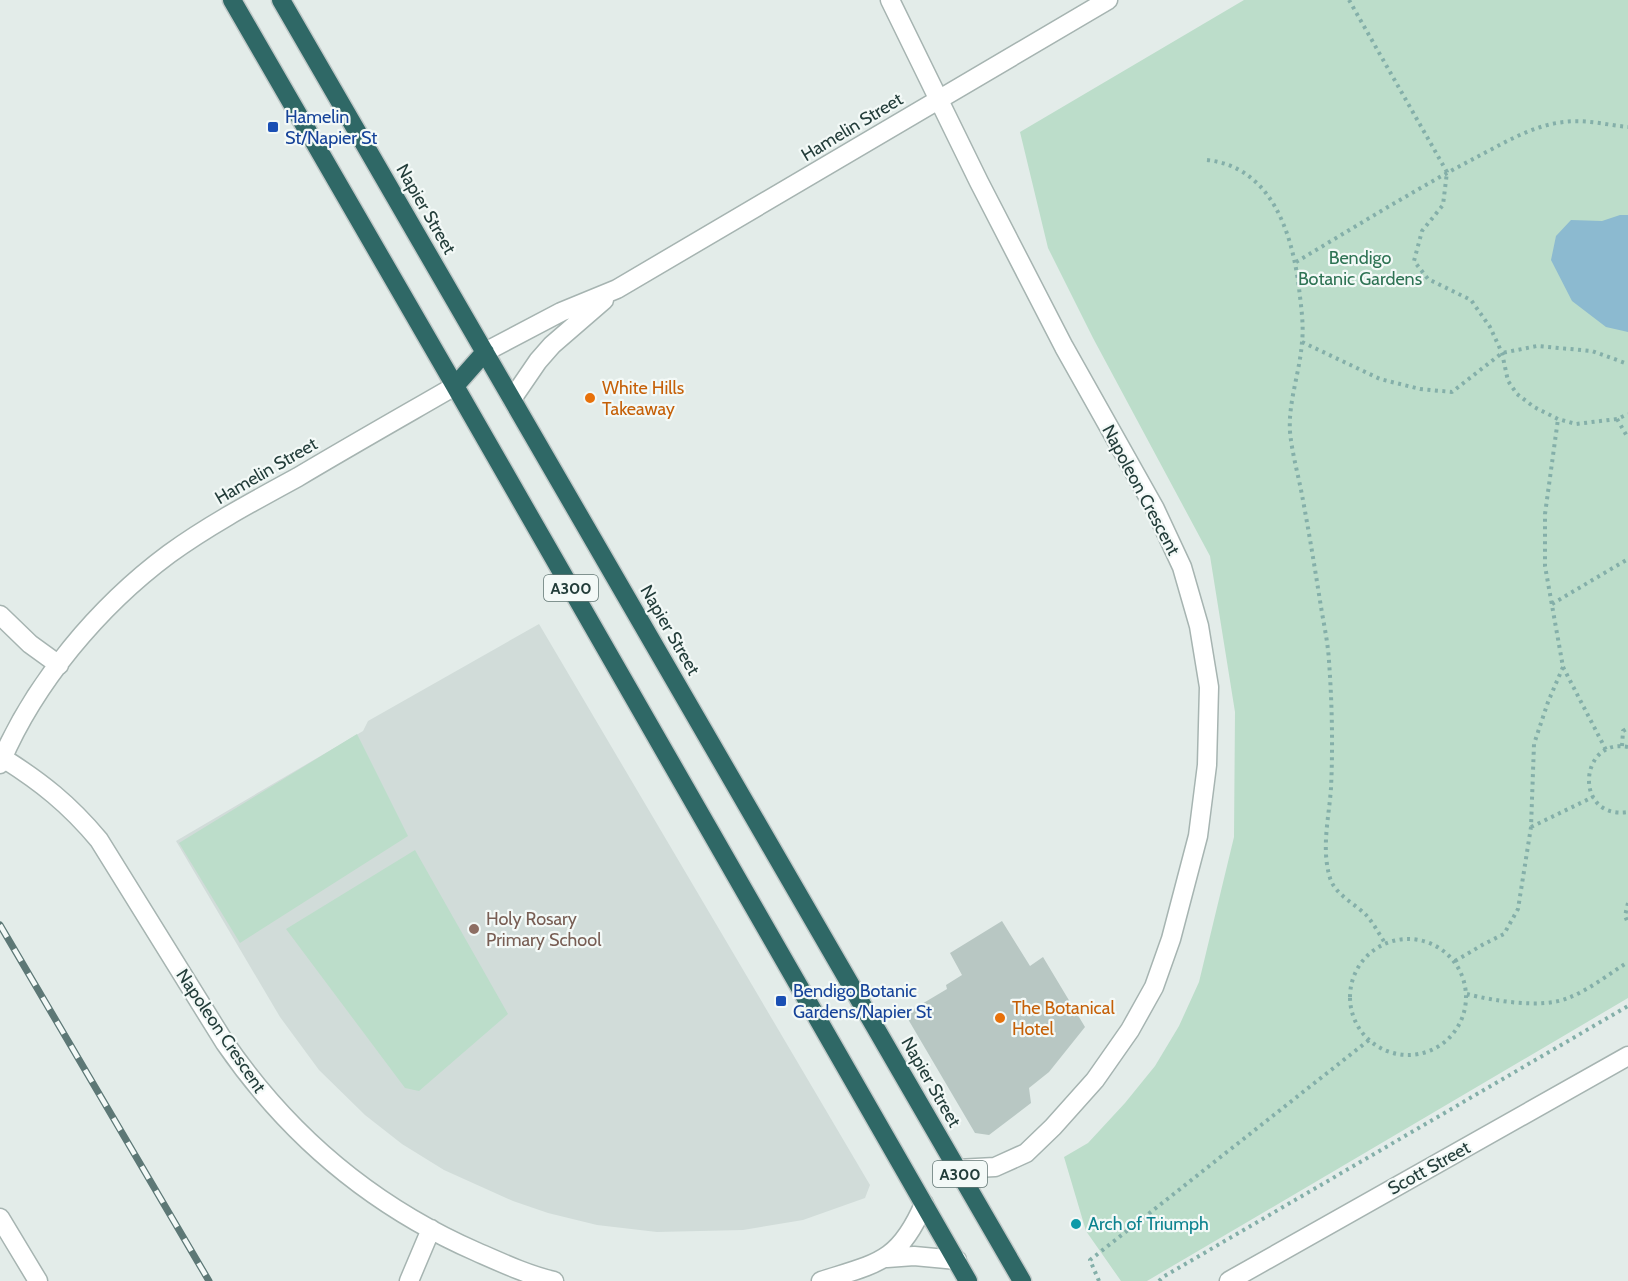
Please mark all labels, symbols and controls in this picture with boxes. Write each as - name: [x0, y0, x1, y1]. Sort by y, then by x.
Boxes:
- street label: Hamelin Street: [797, 88, 907, 166]
- place label: Hamelin St/Napier St: [285, 106, 377, 149]
- marker: Hamelin St/Napier St: [266, 120, 280, 134]
- street label: Napier Street: [391, 160, 461, 258]
- park label: Bendigo Botanic Gardens: [1298, 247, 1422, 290]
- place label: White Hills Takeaway: [602, 377, 684, 420]
- marker: White Hills Takeaway: [583, 391, 597, 405]
- street label: Napoleon Crescent: [1097, 421, 1185, 559]
- street label: Hamelin Street: [211, 433, 321, 509]
- road number: A300: [544, 575, 598, 601]
- street label: Napier Street: [635, 581, 705, 679]
- place label: Holy Rosary Primary School: [486, 908, 602, 951]
- marker: Holy Rosary Primary School: [467, 922, 481, 936]
- street label: Napoleon Crescent: [171, 965, 271, 1097]
- place label: Bendigo Botanic Gardens/Napier St: [793, 980, 932, 1023]
- marker: Bendigo Botanic Gardens/Napier St: [774, 994, 788, 1008]
- place label: The Botanical Hotel: [1012, 997, 1115, 1040]
- marker: The Botanical Hotel: [993, 1011, 1007, 1025]
- street label: Napier Street: [896, 1033, 966, 1131]
- street label: Scott Street: [1384, 1136, 1474, 1200]
- road number: A300: [933, 1161, 987, 1187]
- place label: Arch of Triumph: [1088, 1213, 1209, 1235]
- marker: Arch of Triumph: [1069, 1217, 1083, 1231]

